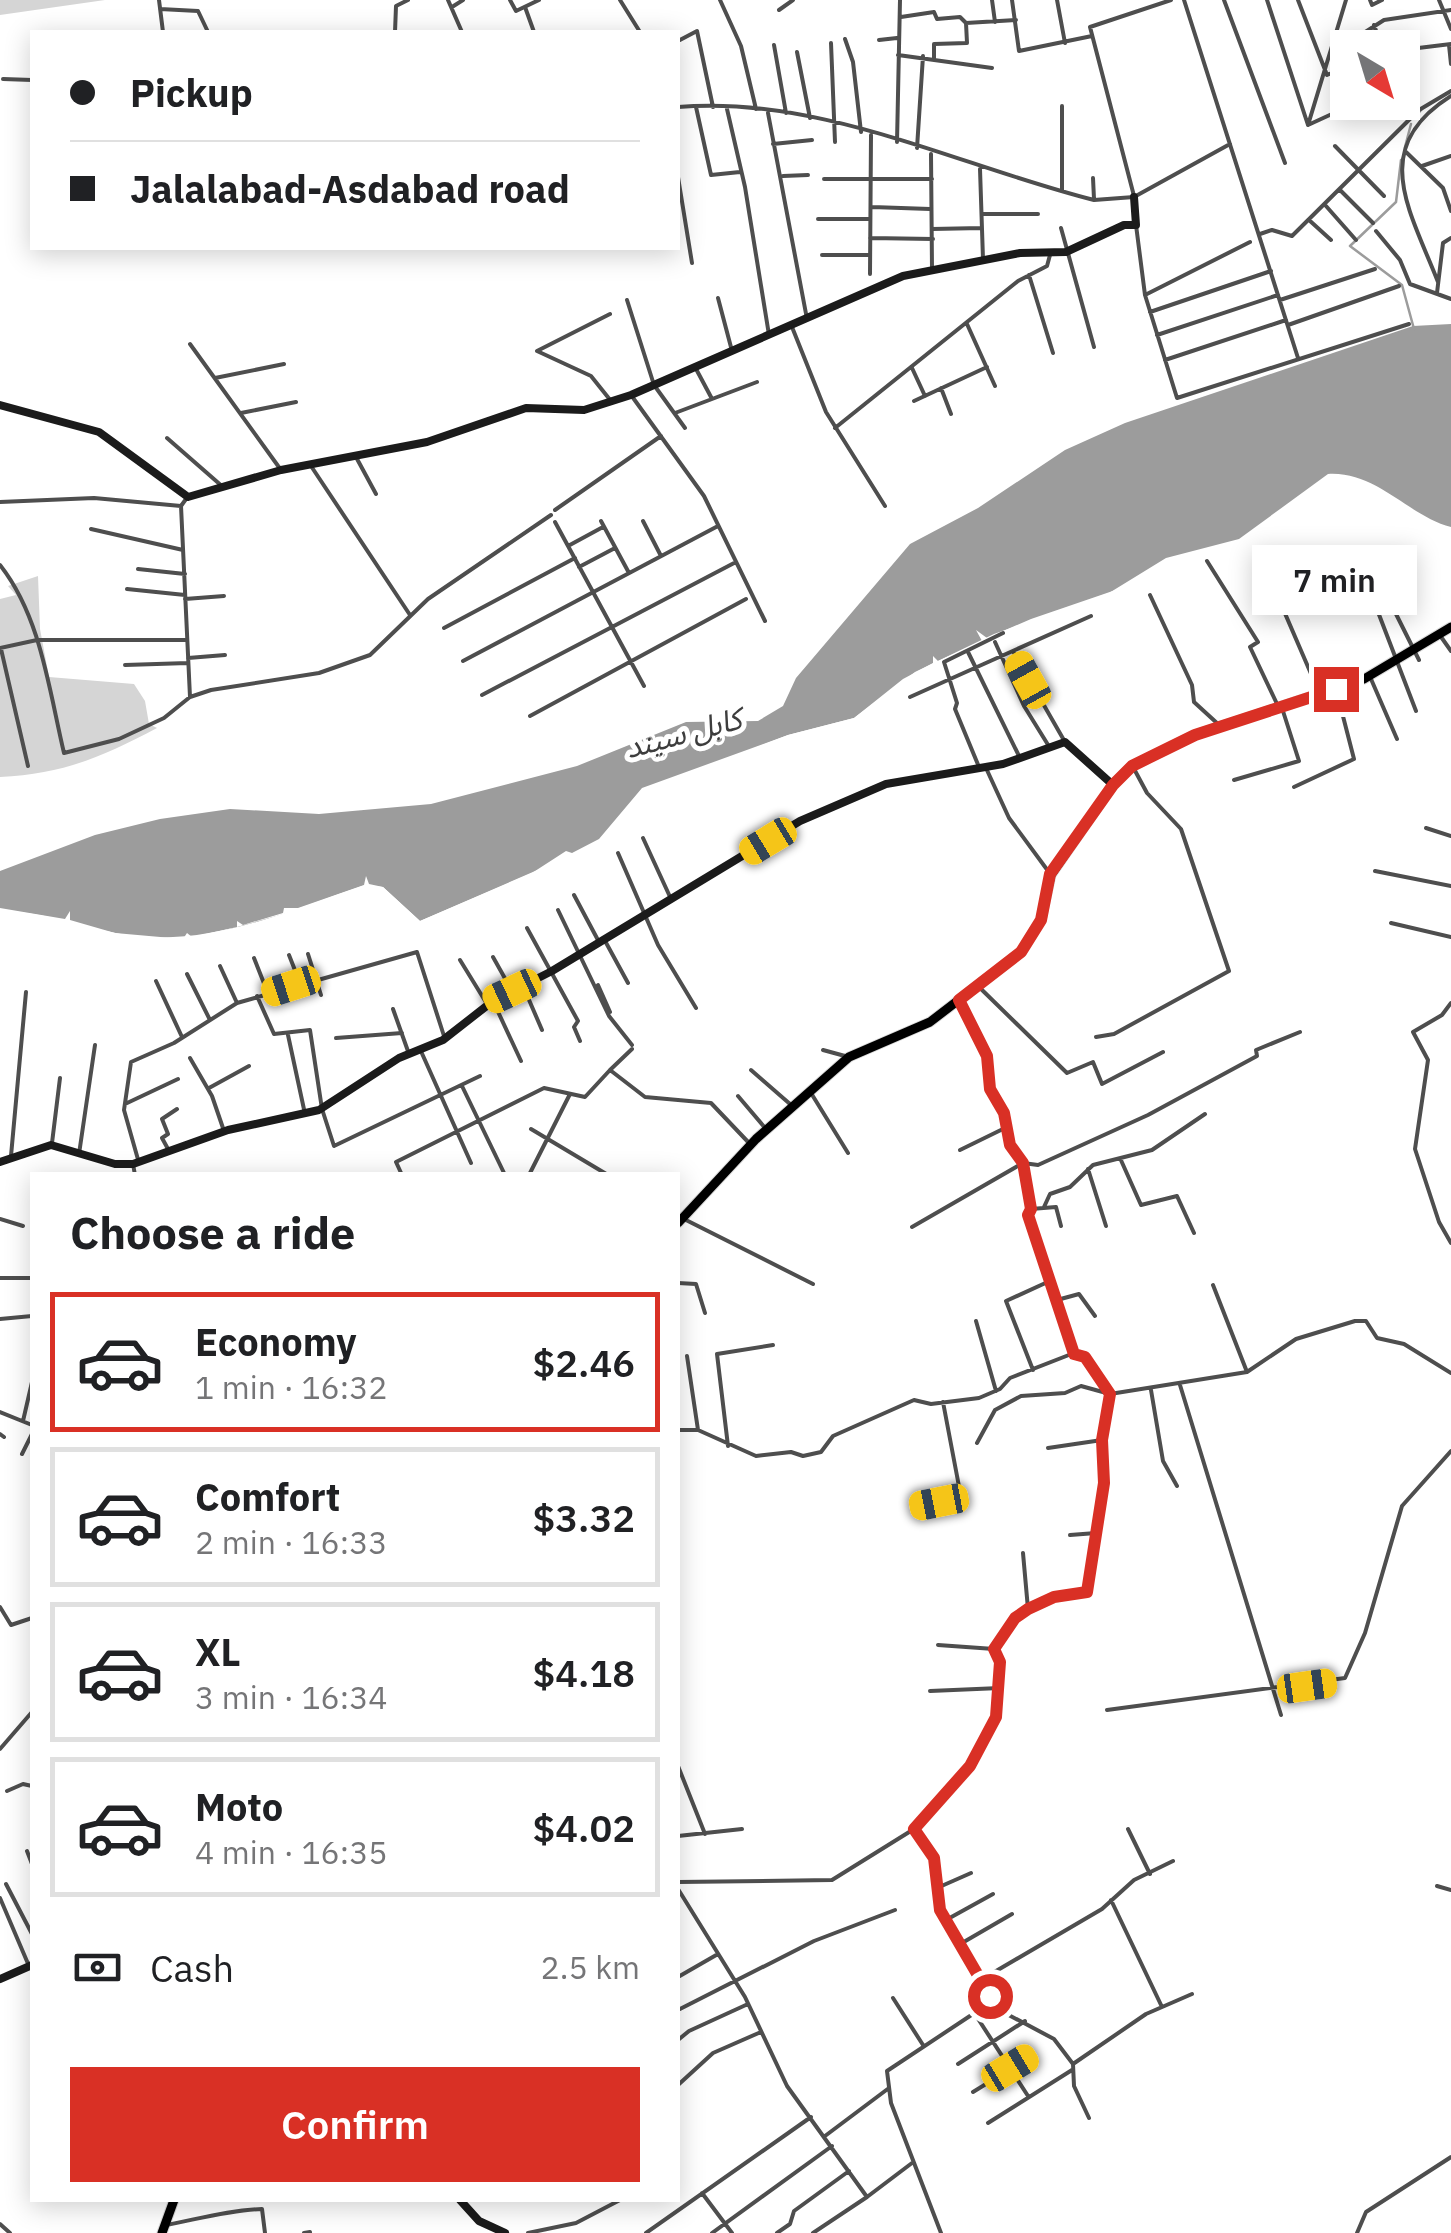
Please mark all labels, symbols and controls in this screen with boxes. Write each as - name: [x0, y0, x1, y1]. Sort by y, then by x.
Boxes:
- north arrow: [1330, 30, 1420, 120]
- map controls: [1330, 30, 1420, 120]
- text: Pickup: [130, 68, 253, 117]
- text: Jalalabad-Asdabad road: [130, 164, 570, 213]
- callout: 7 min: [1254, 544, 1418, 614]
- text: 7 min: [1293, 559, 1376, 601]
- car: [1000, 646, 1056, 714]
- route end: [1314, 667, 1359, 712]
- water label: کابل سيند: [620, 696, 751, 766]
- car: [735, 813, 801, 869]
- car: [258, 962, 324, 1010]
- car: [478, 965, 546, 1017]
- text: Choose a ride: [70, 1203, 355, 1261]
- icon: car: [75, 1317, 165, 1407]
- text: Economy: [195, 1317, 357, 1366]
- text: $2.46: [532, 1338, 635, 1387]
- text: 1 min · 16:32: [195, 1366, 388, 1408]
- icon: car: [75, 1472, 165, 1562]
- text: Comfort: [195, 1472, 340, 1521]
- car: [907, 1482, 971, 1522]
- text: $3.32: [532, 1493, 635, 1542]
- text: 2 min · 16:33: [195, 1521, 388, 1563]
- icon: car: [75, 1627, 165, 1717]
- text: XL: [195, 1627, 241, 1676]
- text: $4.18: [532, 1648, 635, 1697]
- car: [1275, 1667, 1339, 1705]
- text: 3 min · 16:34: [195, 1676, 388, 1718]
- icon: car: [75, 1782, 165, 1872]
- text: Moto: [195, 1782, 283, 1831]
- text: $4.02: [532, 1803, 635, 1852]
- text: 4 min · 16:35: [195, 1831, 388, 1873]
- icon: cash: [70, 1940, 125, 1995]
- text: Cash: [150, 1943, 234, 1992]
- text: 2.5 km: [541, 1946, 640, 1988]
- route start: [968, 1974, 1013, 2019]
- car: [977, 2040, 1043, 2096]
- button: Confirm: [70, 2067, 640, 2182]

